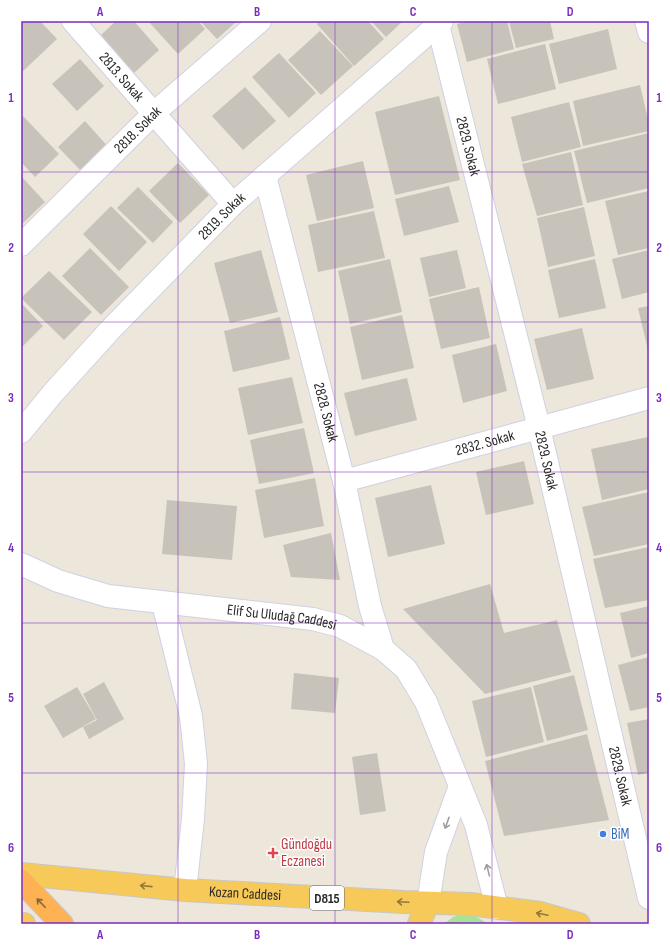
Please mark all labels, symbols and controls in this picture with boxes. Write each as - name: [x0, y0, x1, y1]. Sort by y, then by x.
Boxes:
- text: A: [96, 4, 104, 20]
- text: B: [254, 4, 260, 20]
- text: C: [410, 4, 417, 20]
- text: D: [567, 4, 574, 20]
- street label: 2813. Sokak: [95, 48, 148, 106]
- text: 1: [8, 90, 14, 106]
- text: 1: [656, 90, 662, 106]
- street label: 2818. Sokak: [110, 102, 166, 158]
- street label: 2829. Sokak: [451, 115, 485, 178]
- street label: 2819. Sokak: [194, 188, 250, 244]
- text: 2: [8, 240, 14, 256]
- text: 2: [656, 240, 662, 256]
- street label: 2828. Sokak: [309, 381, 343, 444]
- text: 3: [8, 390, 14, 406]
- text: 3: [656, 390, 662, 406]
- street label: 2832. Sokak: [453, 426, 517, 460]
- street label: 2829. Sokak: [530, 429, 562, 493]
- text: 4: [8, 540, 14, 556]
- text: 4: [656, 540, 662, 556]
- street label: Elif Su Uludağ Caddesi: [226, 600, 339, 635]
- text: 5: [8, 690, 14, 706]
- text: 5: [656, 690, 662, 706]
- street label: 2829. Sokak: [604, 745, 636, 808]
- one-way arrow: [442, 817, 450, 829]
- place label: BiM: [611, 825, 629, 844]
- marker: BiM: [598, 829, 608, 839]
- place label: Gündoğdu Eczanesi: [281, 835, 332, 871]
- text: 6: [8, 840, 14, 856]
- text: 6: [656, 840, 662, 856]
- marker: Gündoğdu Eczanesi: [268, 848, 278, 858]
- one-way arrow: [483, 864, 491, 877]
- street label: Kozan Caddesi: [209, 882, 282, 905]
- one-way arrow: [140, 883, 153, 890]
- road number: D815: [310, 886, 344, 910]
- one-way arrow: [37, 898, 46, 908]
- one-way arrow: [397, 899, 410, 906]
- one-way arrow: [536, 909, 549, 917]
- text: A: [96, 927, 104, 943]
- text: B: [254, 927, 260, 943]
- text: C: [410, 927, 417, 943]
- text: D: [567, 927, 574, 943]

